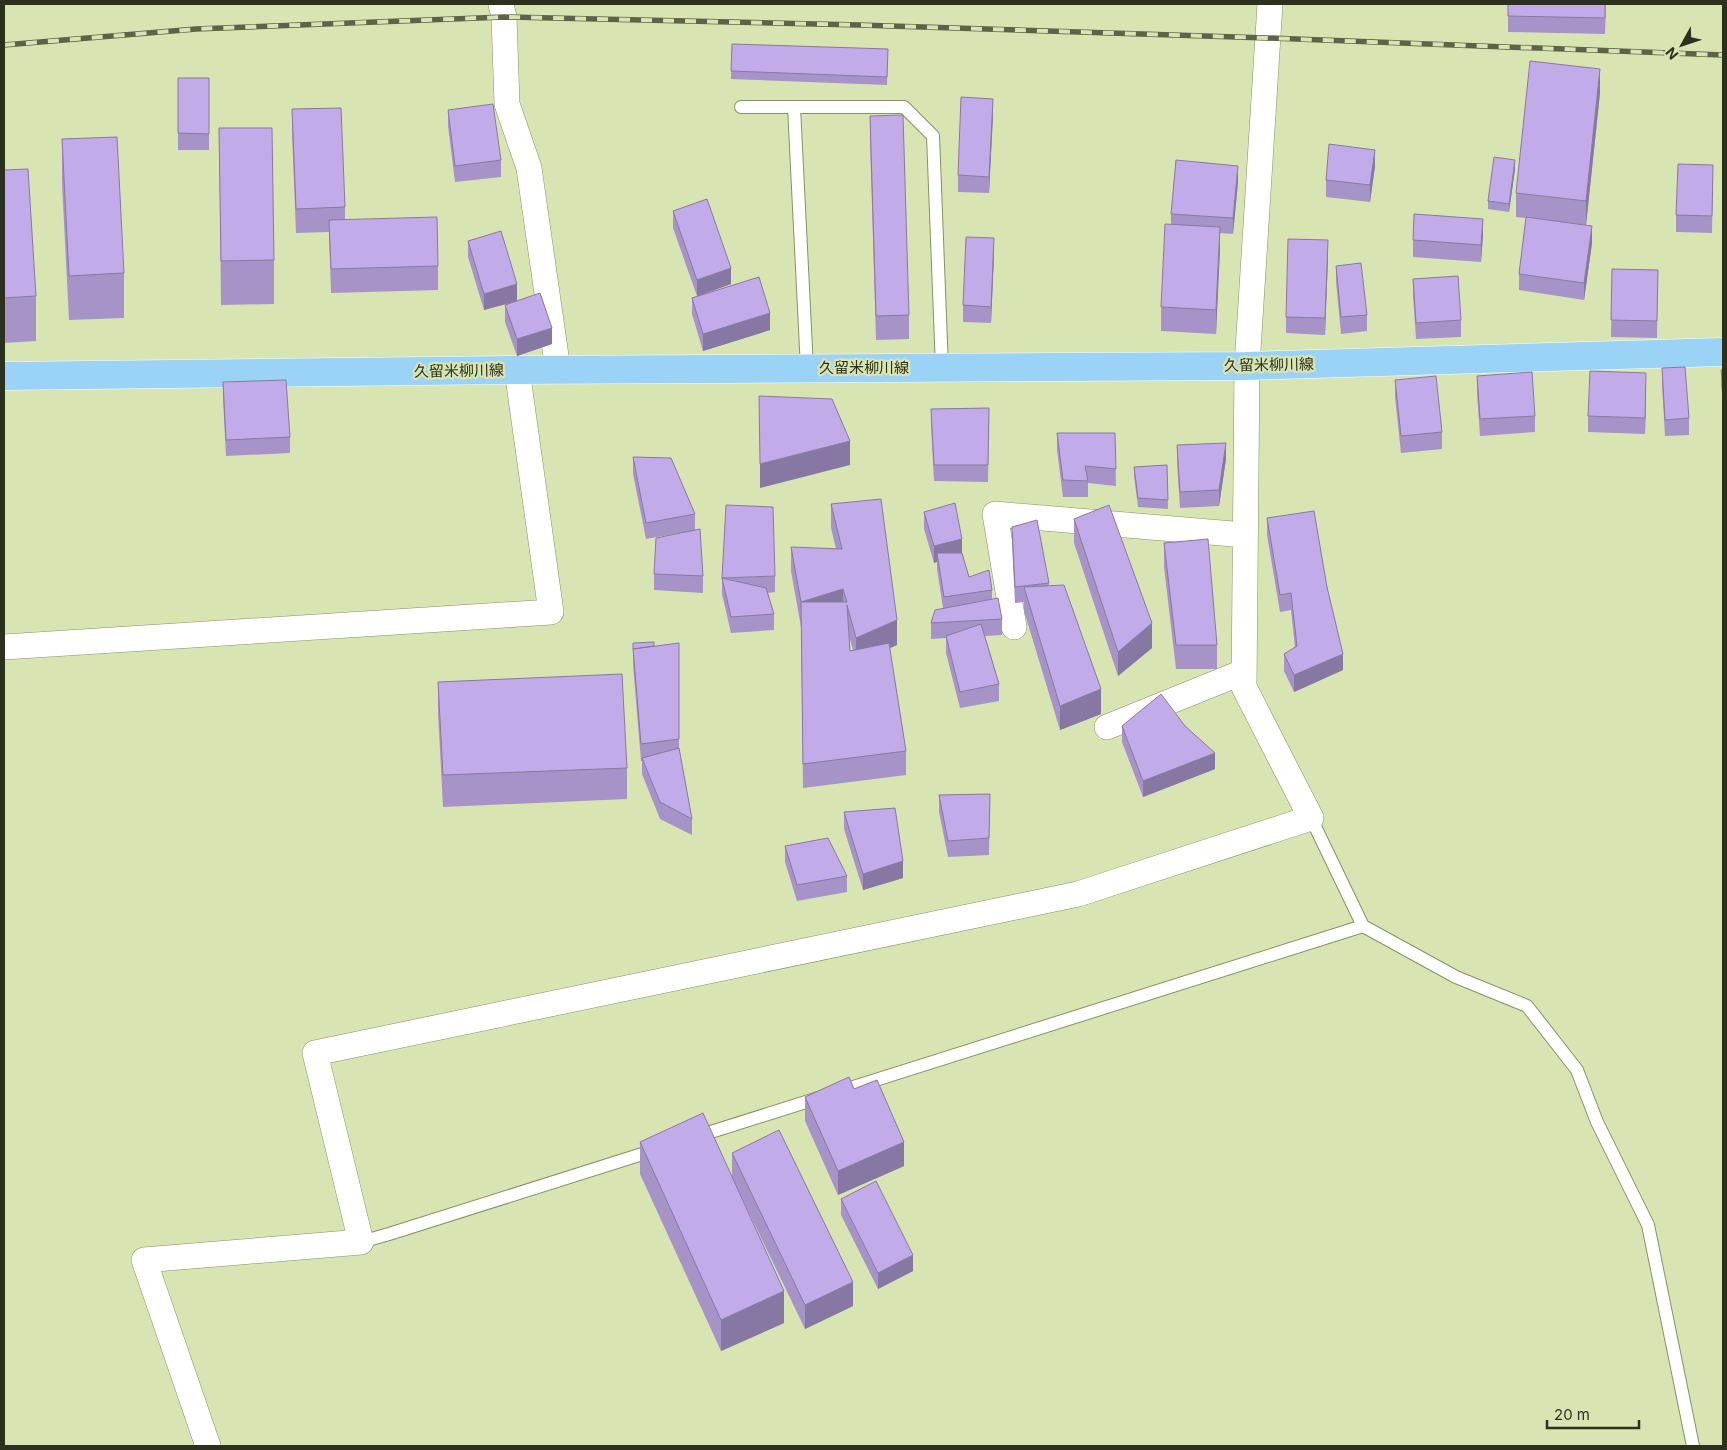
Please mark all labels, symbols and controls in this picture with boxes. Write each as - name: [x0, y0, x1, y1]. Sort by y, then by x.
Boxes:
- north arrow: [1657, 20, 1707, 70]
- text: N: [1662, 44, 1682, 63]
- street label: 久留米柳川線: [1224, 354, 1314, 375]
- street label: 久留米柳川線: [819, 358, 909, 377]
- street label: 久留米柳川線: [414, 360, 504, 381]
- scale bar: [1547, 1398, 1640, 1430]
- text: 20 m: [1554, 1405, 1590, 1424]

